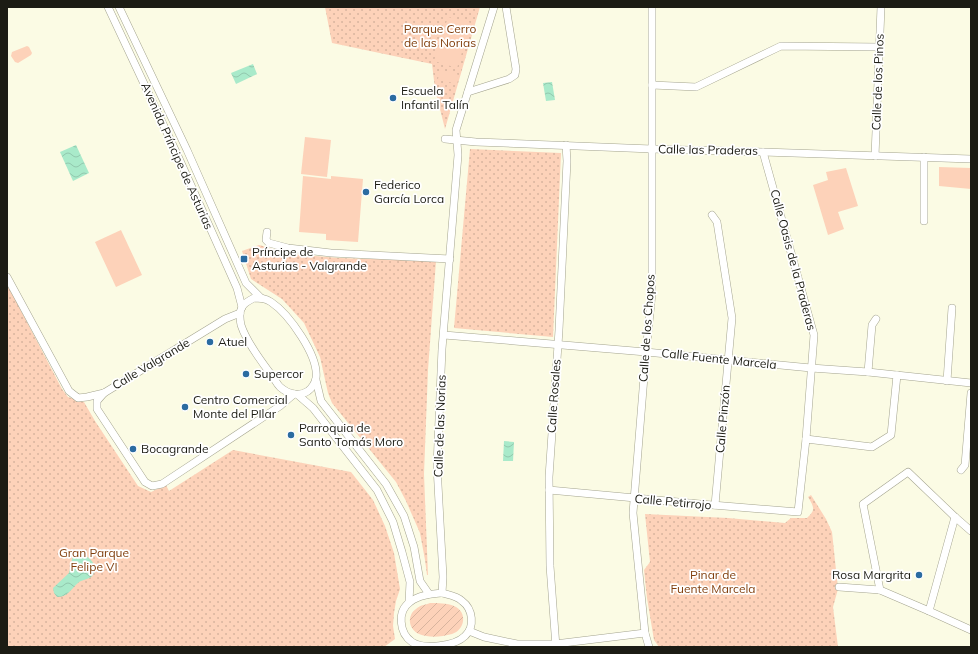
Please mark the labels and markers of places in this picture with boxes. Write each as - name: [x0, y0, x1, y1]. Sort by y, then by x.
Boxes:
- place label: Escuela Infantil Talín: [401, 83, 469, 112]
- marker: Escuela Infantil Talín: [388, 93, 398, 103]
- place label: Federico García Lorca: [374, 177, 444, 206]
- marker: Federico García Lorca: [361, 187, 371, 197]
- place label: Príncipe de Asturias - Valgrande: [252, 244, 367, 273]
- marker: Príncipe de Asturias - Valgrande: [239, 254, 249, 264]
- place label: Atuel: [218, 334, 247, 349]
- marker: Atuel: [205, 337, 215, 347]
- place label: Supercor: [254, 366, 304, 381]
- marker: Supercor: [241, 369, 251, 379]
- place label: Centro Comercial Monte del PIlar: [193, 392, 288, 421]
- marker: Centro Comercial Monte del PIlar: [180, 402, 190, 412]
- place label: Parroquia de Santo Tomás Moro: [299, 420, 403, 449]
- marker: Parroquia de Santo Tomás Moro: [286, 430, 296, 440]
- place label: Bocagrande: [141, 441, 209, 456]
- marker: Bocagrande: [128, 444, 138, 454]
- place label: Rosa Margrita: [832, 567, 911, 582]
- marker: Rosa Margrita: [914, 570, 924, 580]

